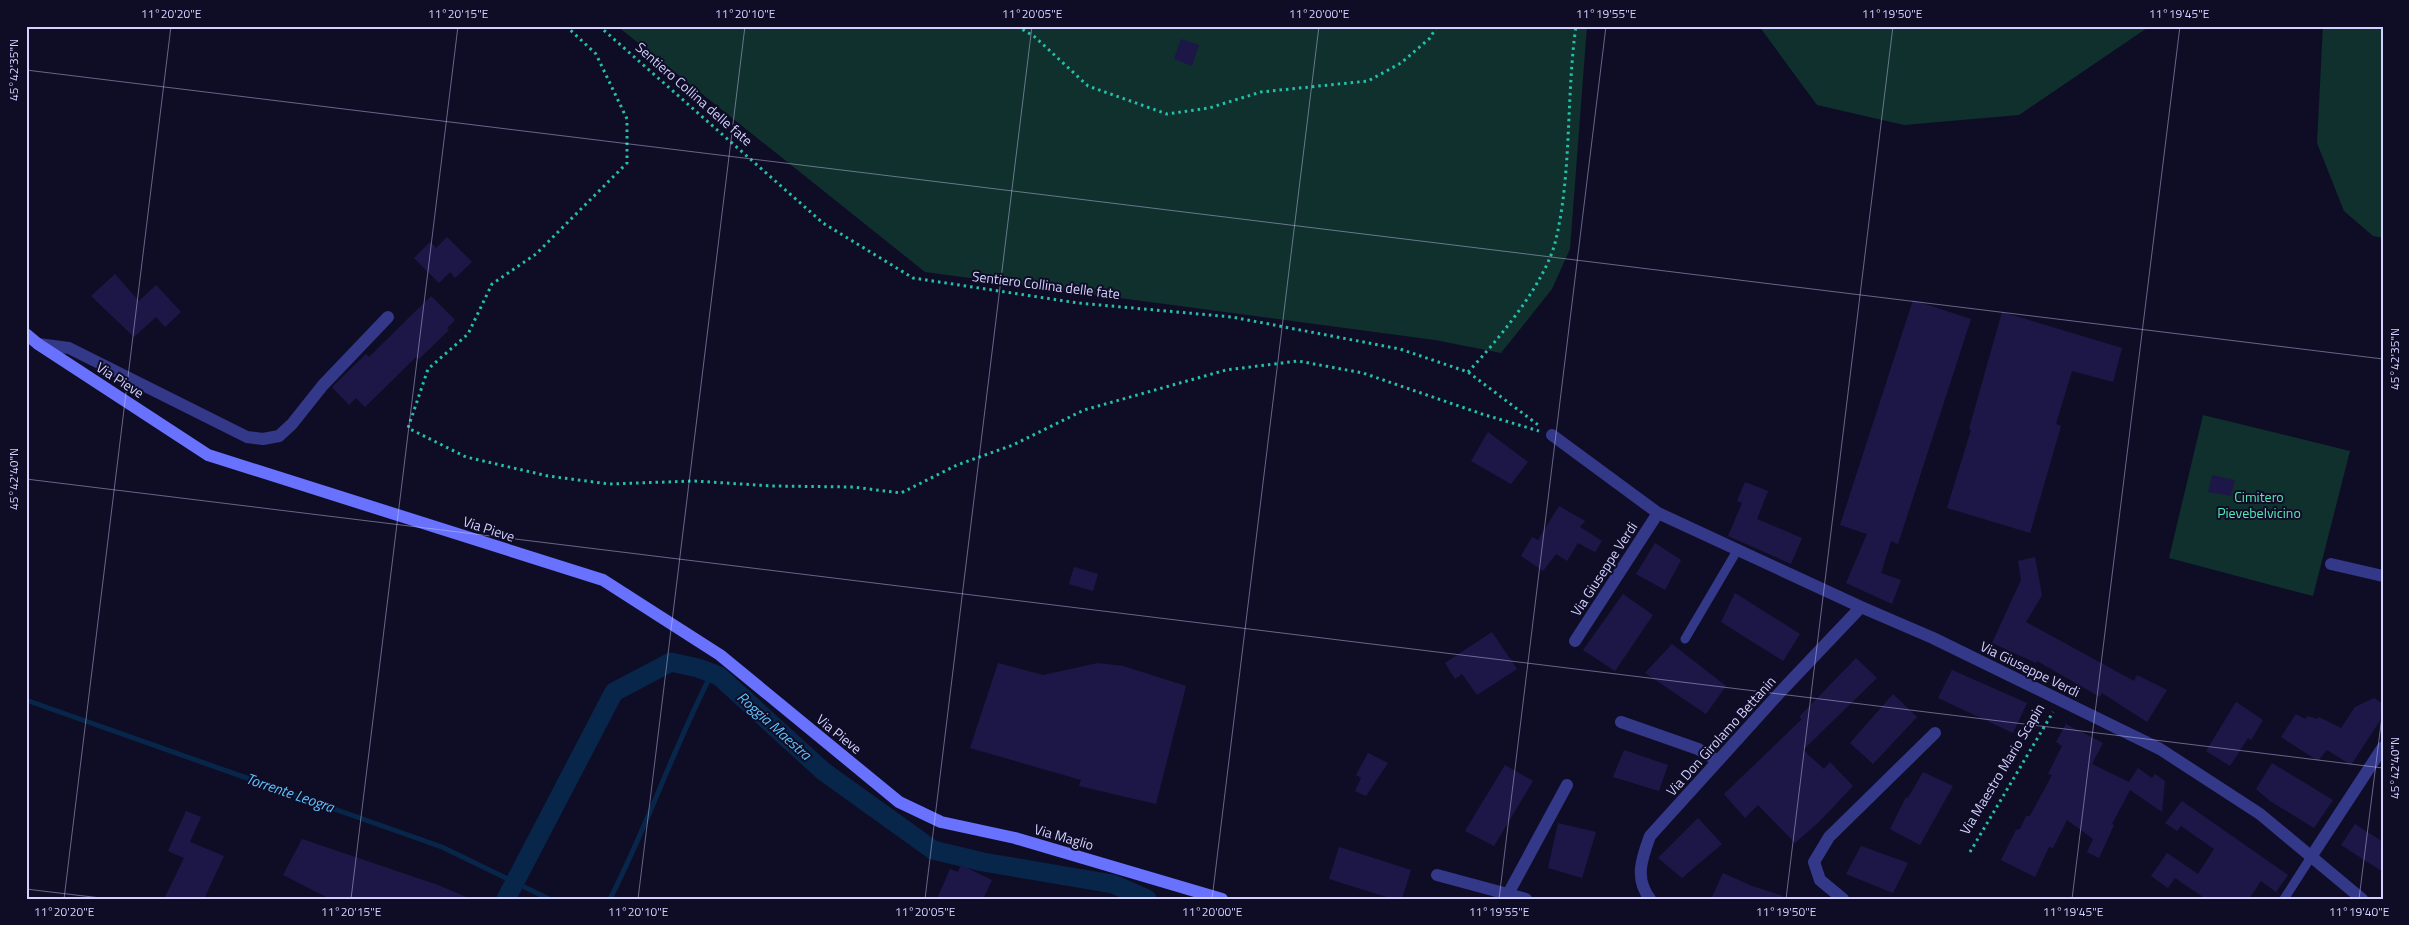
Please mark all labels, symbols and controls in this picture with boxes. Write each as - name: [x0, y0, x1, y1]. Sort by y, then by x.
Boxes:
- text: 11°20'20"E: [141, 4, 202, 23]
- text: 11°20'15"E: [428, 4, 489, 23]
- text: 11°20'10"E: [715, 4, 776, 23]
- text: 11°20'05"E: [1002, 4, 1063, 23]
- text: 11°20'00"E: [1289, 4, 1350, 23]
- text: 11°19'55"E: [1576, 4, 1637, 23]
- text: 11°19'50"E: [1862, 4, 1923, 23]
- text: 11°19'45"E: [2149, 4, 2210, 23]
- street label: Sentiero Collina delle fate: [631, 37, 757, 150]
- text: 45°42'35"N: [4, 39, 23, 101]
- street label: Sentiero Collina delle fate: [971, 265, 1121, 304]
- text: 45°42'35"N: [2385, 328, 2404, 390]
- street label: Via Pieve: [92, 356, 148, 403]
- text: 45°42'40"N: [4, 448, 23, 510]
- park label: Cimitero Pievebelvicino: [2217, 486, 2301, 523]
- street label: Via Pieve: [461, 510, 518, 547]
- street label: Via Giuseppe Verdi: [1565, 517, 1642, 620]
- street label: Via Giuseppe Verdi: [1977, 635, 2084, 702]
- street label: Via Don Girolamo Bettanin: [1661, 671, 1780, 800]
- water label: Roggia Maestra: [732, 686, 818, 766]
- street label: Via Maestro Mario Scapin: [1954, 699, 2049, 838]
- street label: Via Pieve: [812, 709, 867, 759]
- text: 45°42'40"N: [2385, 737, 2404, 799]
- water label: Torrente Leogra: [243, 767, 339, 819]
- street label: Via Maglio: [1032, 818, 1096, 855]
- text: 11°20'20"E: [34, 902, 95, 921]
- text: 11°20'15"E: [321, 902, 382, 921]
- text: 11°20'10"E: [608, 902, 669, 921]
- text: 11°20'05"E: [895, 902, 956, 921]
- text: 11°20'00"E: [1182, 902, 1243, 921]
- text: 11°19'55"E: [1469, 902, 1530, 921]
- text: 11°19'50"E: [1756, 902, 1817, 921]
- text: 11°19'45"E: [2043, 902, 2104, 921]
- text: 11°19'40"E: [2329, 902, 2390, 921]

